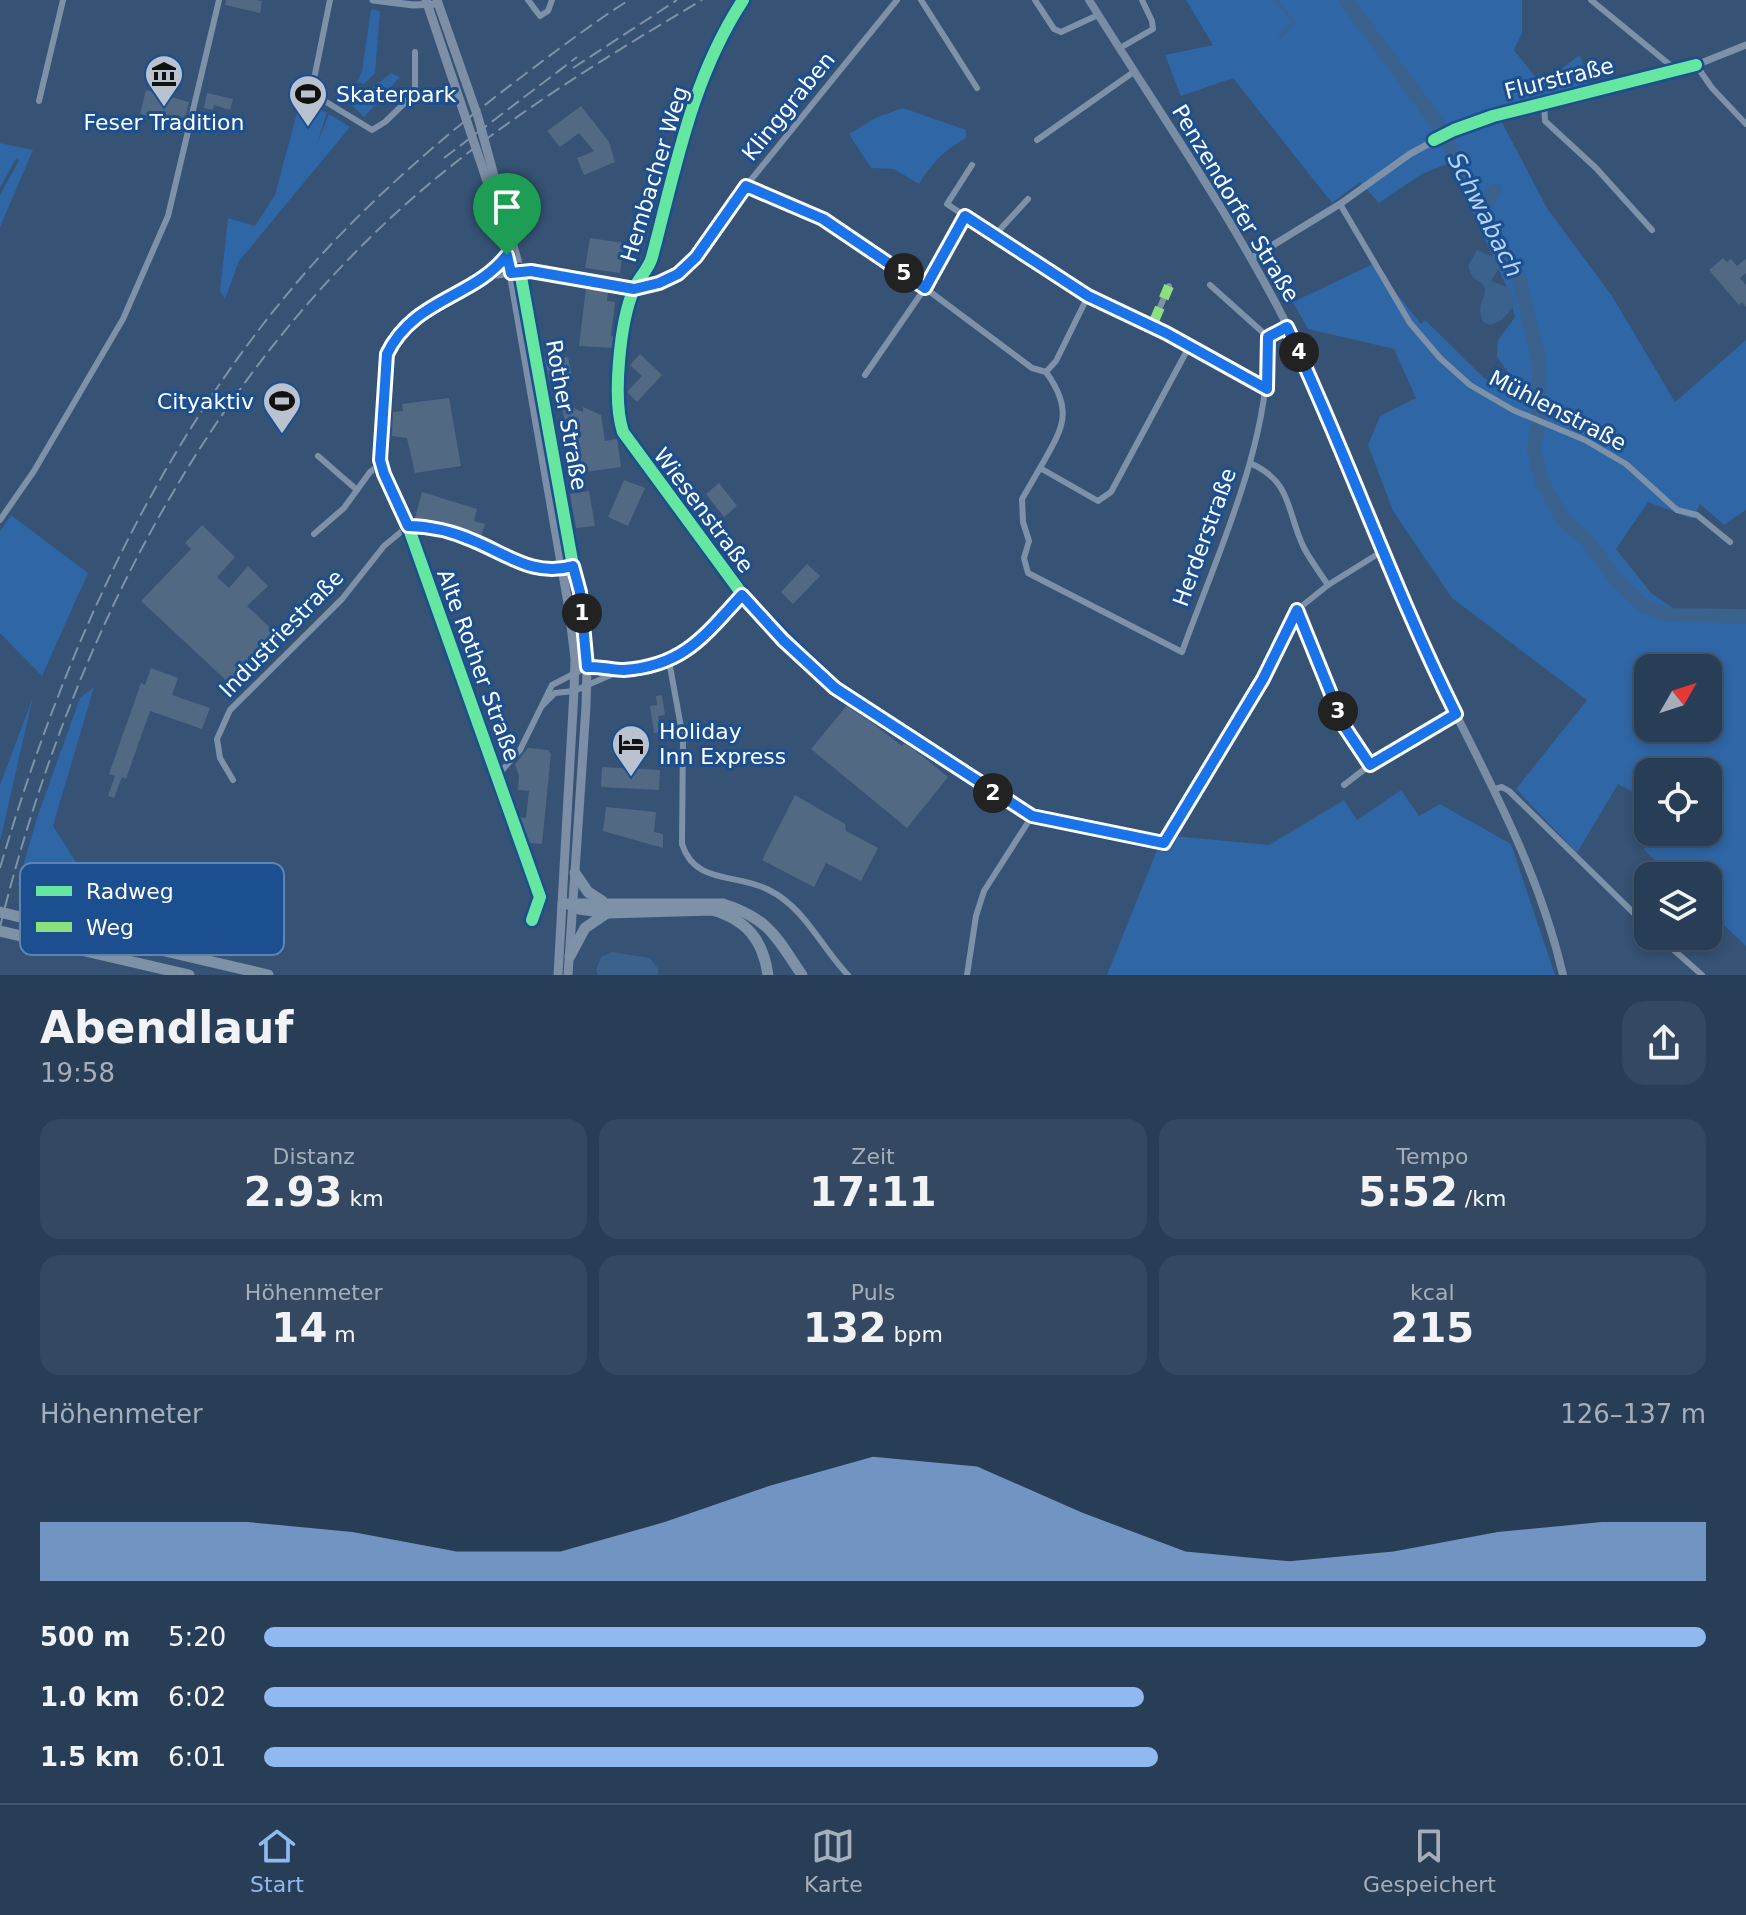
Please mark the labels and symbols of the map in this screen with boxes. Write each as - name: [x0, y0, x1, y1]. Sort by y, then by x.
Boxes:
- street label: Klinggraben: [737, 47, 840, 166]
- museum icon: Feser Tradition: [143, 53, 185, 108]
- street label: Flurstraße: [1502, 53, 1616, 104]
- sports icon: Skaterpark: [287, 73, 329, 128]
- place label: Skaterpark: [336, 82, 456, 107]
- street label: Hembacher Weg: [616, 83, 693, 265]
- street label: Penzendorfer Straße: [1167, 100, 1304, 306]
- place label: Feser Tradition: [84, 110, 244, 135]
- water label: Schwabach: [1442, 148, 1528, 282]
- pin: [473, 173, 541, 255]
- pin: 5: [884, 253, 924, 293]
- pin: 4: [1279, 332, 1319, 372]
- street label: Rother Straße: [541, 338, 592, 492]
- street label: Mühlenstraße: [1485, 365, 1630, 456]
- sports icon: Cityaktiv: [261, 380, 303, 435]
- place label: Cityaktiv: [157, 389, 254, 414]
- street label: Wiesenstraße: [649, 443, 759, 578]
- street label: Herderstraße: [1168, 465, 1241, 610]
- street label: Industriestraße: [214, 565, 348, 702]
- street label: Alte Rother Straße: [432, 566, 525, 765]
- pin: 1: [562, 593, 602, 633]
- north arrow: [1634, 654, 1722, 742]
- pin: 3: [1318, 691, 1358, 731]
- place label: Holiday Inn Express: [659, 719, 786, 769]
- hotel icon: Holiday Inn Express: [610, 723, 652, 778]
- pin: 2: [973, 773, 1013, 813]
- legend: [20, 863, 284, 955]
- text: Radweg: [86, 879, 174, 904]
- text: Weg: [86, 915, 134, 940]

